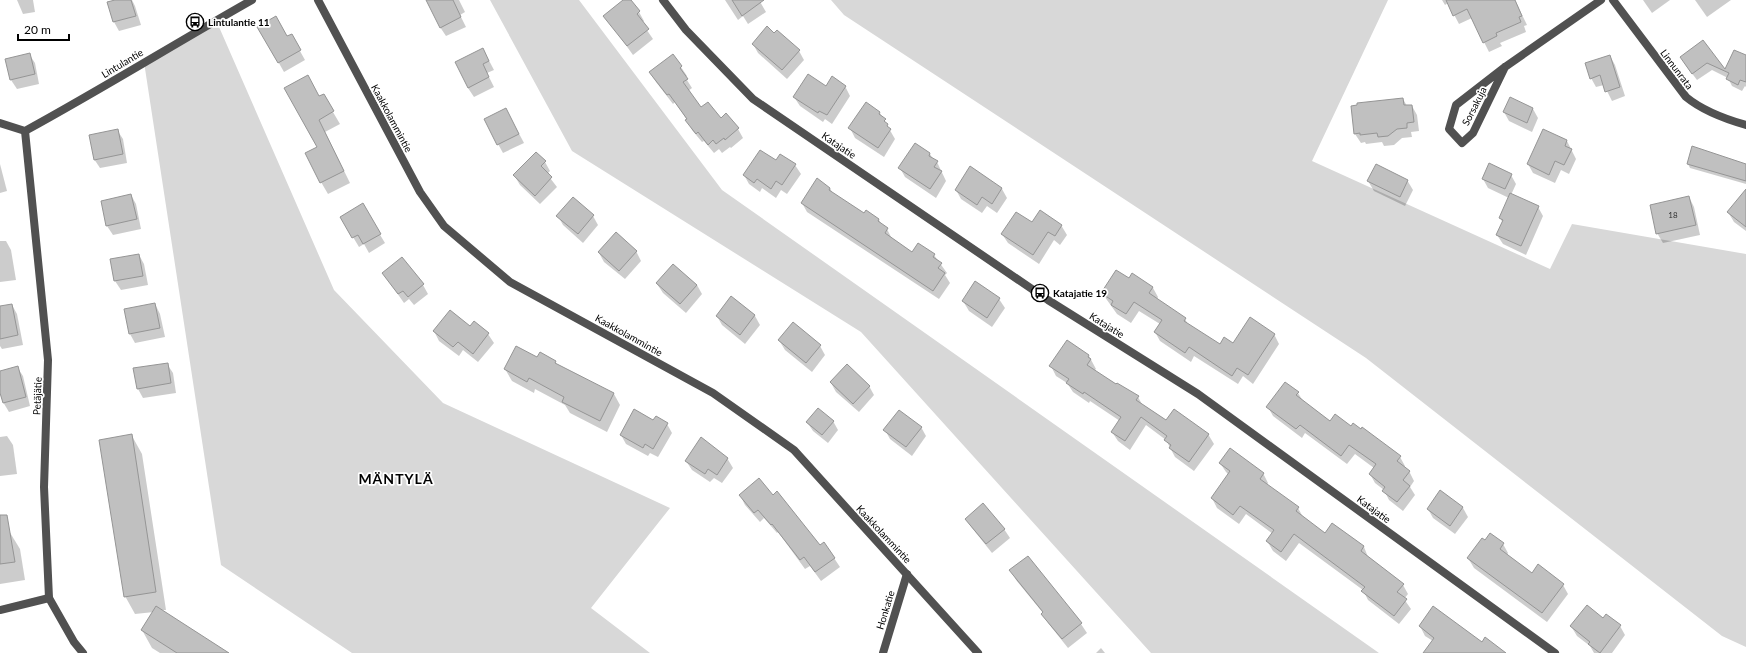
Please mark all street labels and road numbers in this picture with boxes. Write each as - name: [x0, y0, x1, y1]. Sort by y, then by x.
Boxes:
- street label: Lintulantie: [99, 46, 145, 80]
- street label: Linnunrata: [1658, 47, 1696, 91]
- street label: Kaakkolammintie: [369, 82, 415, 154]
- street label: Sorsakuja: [1459, 85, 1489, 127]
- street label: Katajatie: [820, 129, 858, 161]
- street label: Katajatie: [1087, 310, 1127, 340]
- street label: Kaakkolammintie: [593, 312, 665, 358]
- street label: Petäjätie: [30, 377, 44, 415]
- street label: Katajatie: [1355, 493, 1393, 525]
- street label: Kaakkolammintie: [854, 502, 914, 566]
- street label: Honkatie: [873, 589, 897, 631]

